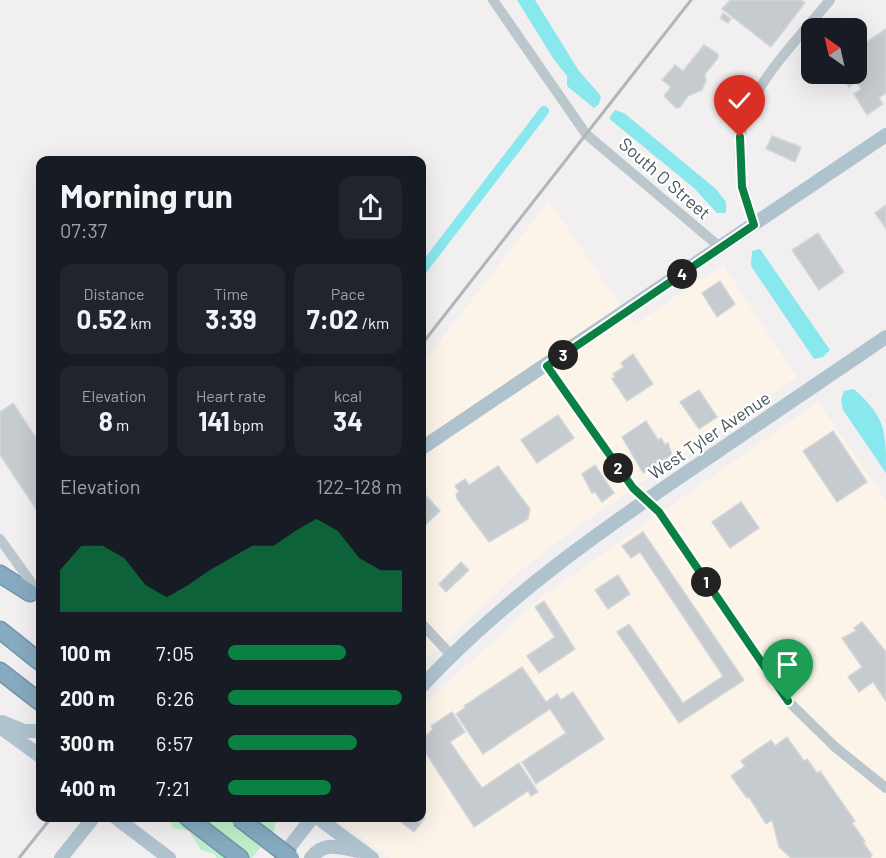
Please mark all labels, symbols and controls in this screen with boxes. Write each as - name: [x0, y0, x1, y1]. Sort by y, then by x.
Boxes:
- north arrow: [801, 18, 867, 84]
- map controls: [801, 18, 867, 84]
- pin: [714, 75, 765, 137]
- icon: check: [723, 84, 756, 117]
- street label: South O Street: [615, 132, 715, 224]
- text: Morning run: [60, 175, 233, 215]
- button: share: [339, 176, 402, 239]
- text: 07:37: [60, 218, 107, 242]
- pin: 4: [667, 259, 697, 289]
- text: 4: [677, 264, 687, 283]
- text: Distance: [84, 284, 144, 303]
- text: Time: [214, 284, 248, 303]
- text: Pace: [331, 284, 365, 303]
- text: 0.52: [77, 303, 127, 334]
- text: 3:39: [205, 303, 257, 334]
- text: 7:02: [307, 303, 358, 334]
- text: km: [127, 313, 151, 332]
- text: /km: [358, 313, 389, 332]
- pin: 3: [548, 340, 578, 370]
- text: 3: [559, 345, 567, 364]
- text: Elevation: [82, 386, 146, 405]
- text: Heart rate: [196, 386, 266, 405]
- text: kcal: [334, 386, 362, 405]
- street label: West Tyler Avenue: [644, 386, 774, 484]
- text: 8: [99, 405, 113, 436]
- text: 141: [198, 405, 230, 436]
- text: 34: [333, 405, 363, 436]
- text: m: [113, 415, 129, 434]
- text: bpm: [230, 415, 264, 434]
- pin: 2: [603, 453, 633, 483]
- text: 2: [614, 458, 622, 477]
- text: Elevation: [60, 474, 141, 498]
- text: 122–128 m: [316, 474, 402, 498]
- pin: 1: [691, 567, 721, 597]
- text: 1: [703, 572, 709, 591]
- pin: [762, 639, 813, 701]
- text: 100 m: [60, 641, 111, 665]
- text: 7:05: [156, 641, 194, 665]
- icon: arrive: [771, 648, 804, 681]
- text: 200 m: [60, 686, 115, 710]
- text: 6:26: [156, 686, 194, 710]
- text: 300 m: [60, 731, 114, 755]
- text: 6:57: [156, 731, 193, 755]
- text: 400 m: [60, 776, 116, 800]
- text: 7:21: [156, 776, 190, 800]

